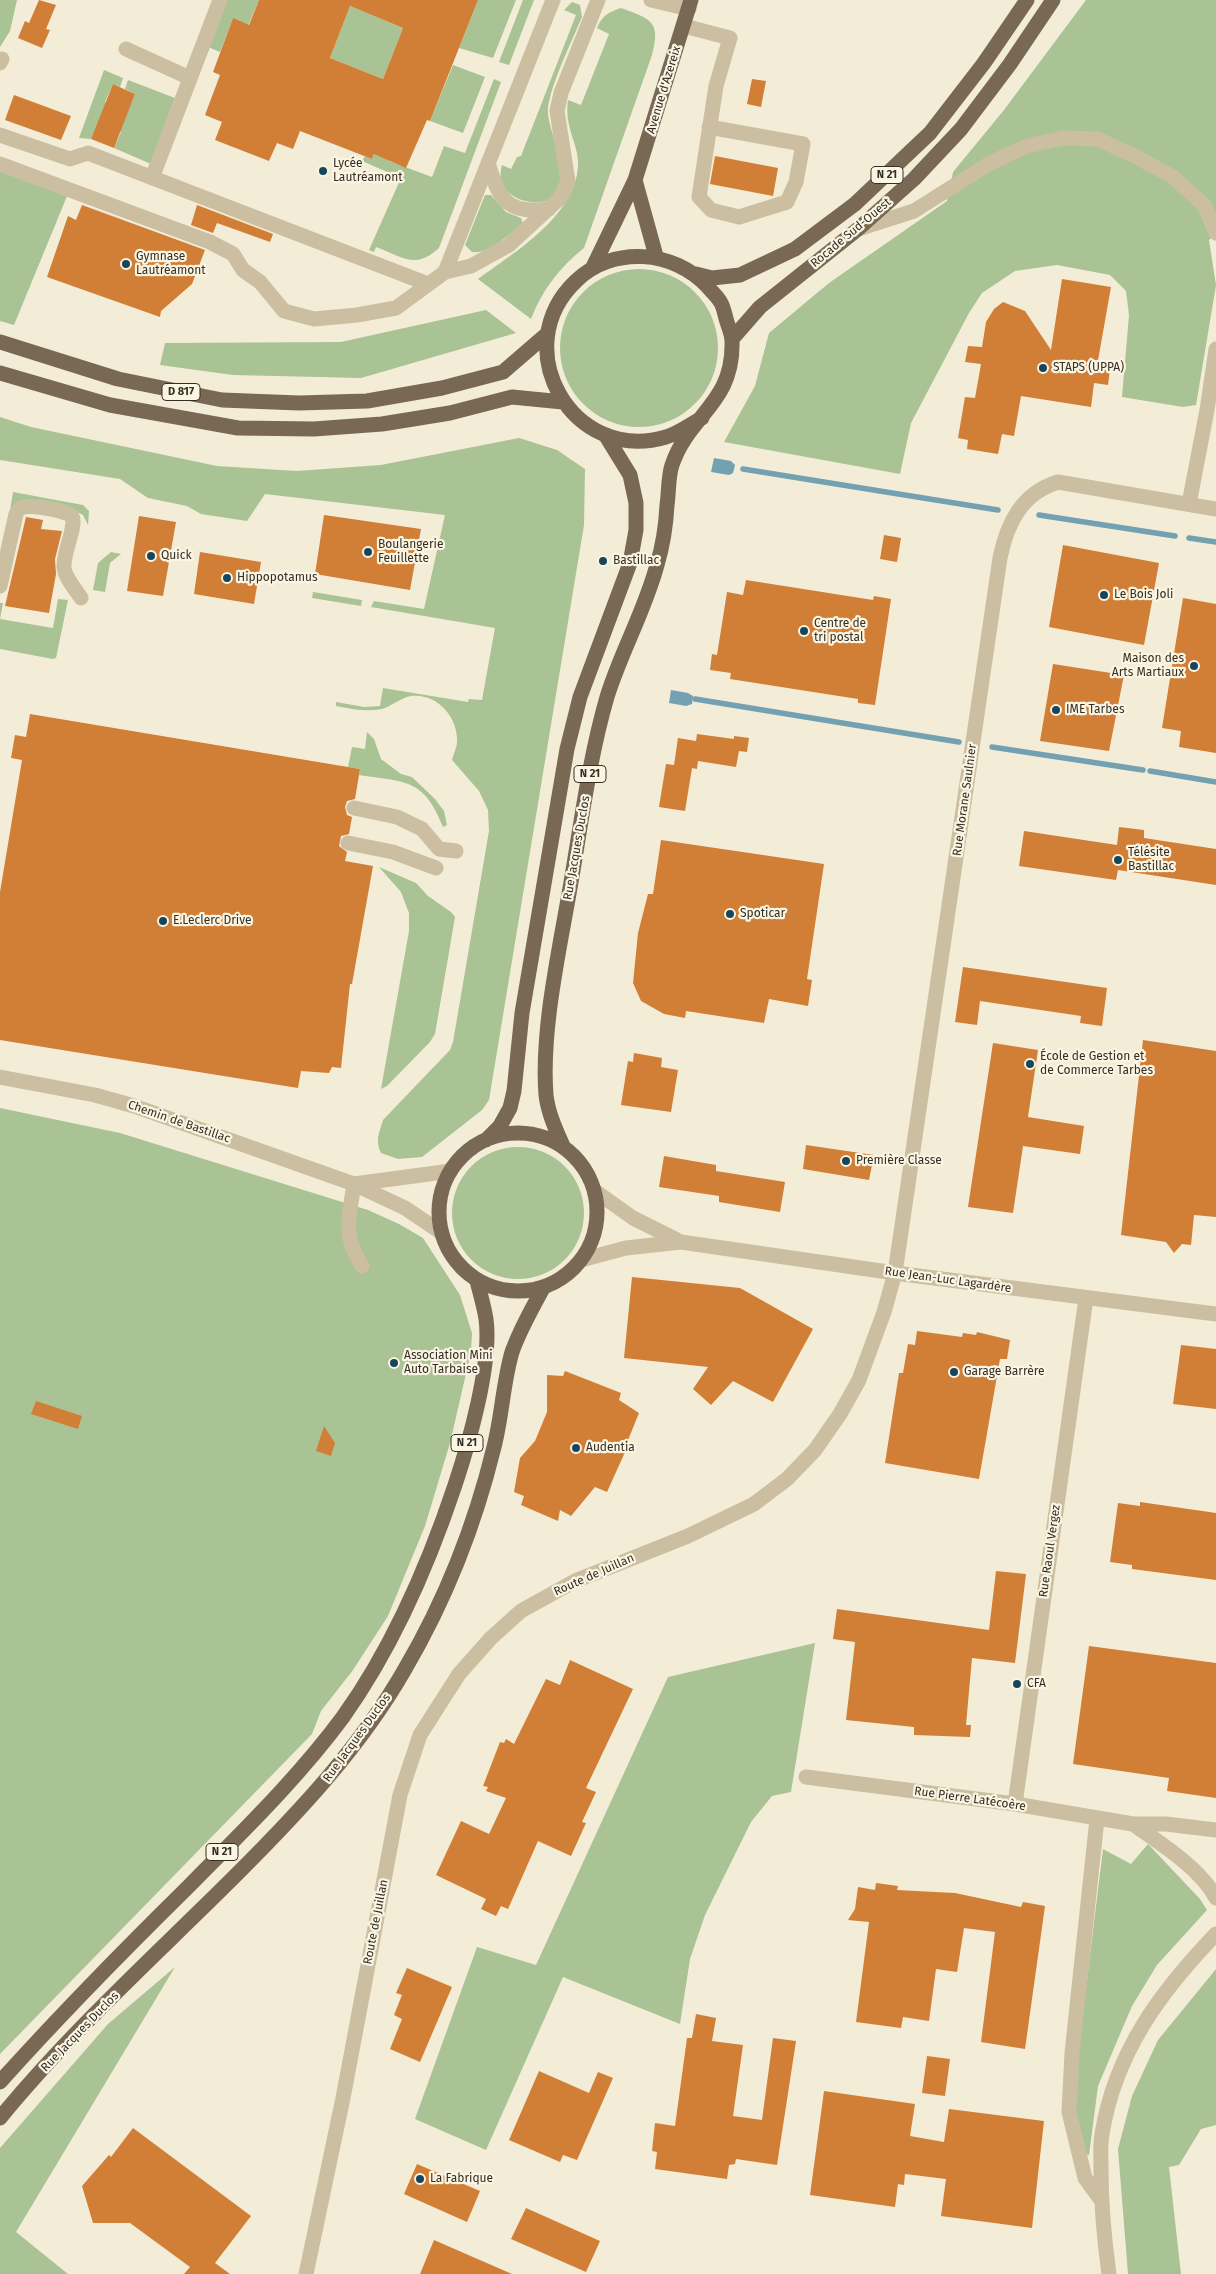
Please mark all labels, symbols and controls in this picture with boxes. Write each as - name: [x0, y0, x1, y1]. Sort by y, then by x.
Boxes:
- street label: Avenue d'Azereix: [644, 44, 684, 136]
- place label: Lycée Lautréamont: [333, 157, 403, 185]
- marker: Lycée Lautréamont: [317, 165, 329, 177]
- road number: N 21: [871, 166, 903, 184]
- street label: Rocade Sud-Ouest: [808, 195, 894, 271]
- place label: Gymnase Lautréamont: [136, 250, 206, 278]
- marker: Gymnase Lautréamont: [120, 258, 132, 270]
- place label: STAPS (UPPA): [1053, 361, 1124, 375]
- marker: STAPS (UPPA): [1037, 362, 1049, 374]
- road number: D 817: [162, 384, 200, 401]
- place label: Boulangerie Feuillette: [378, 538, 443, 566]
- marker: Boulangerie Feuillette: [362, 546, 374, 558]
- place label: Quick: [161, 549, 192, 563]
- marker: Quick: [145, 550, 157, 562]
- place label: Bastillac: [613, 554, 659, 568]
- marker: Bastillac: [597, 555, 609, 567]
- place label: Hippopotamus: [237, 571, 318, 585]
- marker: Hippopotamus: [221, 572, 233, 584]
- place label: Le Bois Joli: [1114, 588, 1173, 602]
- marker: Le Bois Joli: [1098, 589, 1110, 601]
- place label: Centre de tri postal: [814, 617, 866, 645]
- marker: Centre de tri postal: [798, 625, 810, 637]
- place label: Maison des Arts Martiaux: [1112, 652, 1184, 680]
- marker: Maison des Arts Martiaux: [1188, 660, 1200, 672]
- place label: IME Tarbes: [1066, 703, 1125, 717]
- marker: IME Tarbes: [1050, 704, 1062, 716]
- street label: Rue Morane Saulnier: [950, 743, 980, 857]
- road number: N 21: [574, 766, 606, 782]
- street label: Rue Jacques Duclos: [561, 795, 593, 901]
- place label: Télésite Bastillac: [1128, 846, 1174, 874]
- marker: Télésite Bastillac: [1112, 854, 1124, 866]
- place label: Spoticar: [740, 907, 785, 921]
- marker: Spoticar: [724, 908, 736, 920]
- place label: E.Leclerc Drive: [173, 914, 252, 928]
- marker: E.Leclerc Drive: [157, 915, 169, 927]
- place label: École de Gestion et de Commerce Tarbes: [1040, 1050, 1153, 1078]
- marker: École de Gestion et de Commerce Tarbes: [1024, 1058, 1036, 1070]
- street label: Chemin de Bastillac: [126, 1098, 232, 1146]
- place label: Première Classe: [856, 1154, 942, 1168]
- marker: Première Classe: [840, 1155, 852, 1167]
- street label: Rue Jean-Luc Lagardère: [884, 1264, 1012, 1296]
- place label: Association Mini Auto Tarbaise: [404, 1349, 493, 1377]
- marker: Association Mini Auto Tarbaise: [388, 1357, 400, 1369]
- place label: Garage Barrère: [964, 1365, 1045, 1379]
- marker: Garage Barrère: [948, 1366, 960, 1378]
- road number: N 21: [451, 1435, 483, 1452]
- place label: Audentia: [586, 1441, 635, 1455]
- marker: Audentia: [570, 1442, 582, 1454]
- street label: Rue Raoul Vergez: [1036, 1504, 1064, 1598]
- street label: Route de Juillan: [552, 1551, 636, 1599]
- place label: CFA: [1027, 1677, 1046, 1691]
- marker: CFA: [1011, 1678, 1023, 1690]
- street label: Rue Jacques Duclos: [320, 1691, 394, 1785]
- street label: Rue Pierre Latécoère: [913, 1784, 1027, 1814]
- road number: N 21: [206, 1844, 238, 1860]
- street label: Route de Juillan: [361, 1878, 391, 1966]
- street label: Rue Jacques Duclos: [38, 1989, 122, 2075]
- place label: La Fabrique: [430, 2172, 493, 2186]
- marker: La Fabrique: [414, 2173, 426, 2185]

